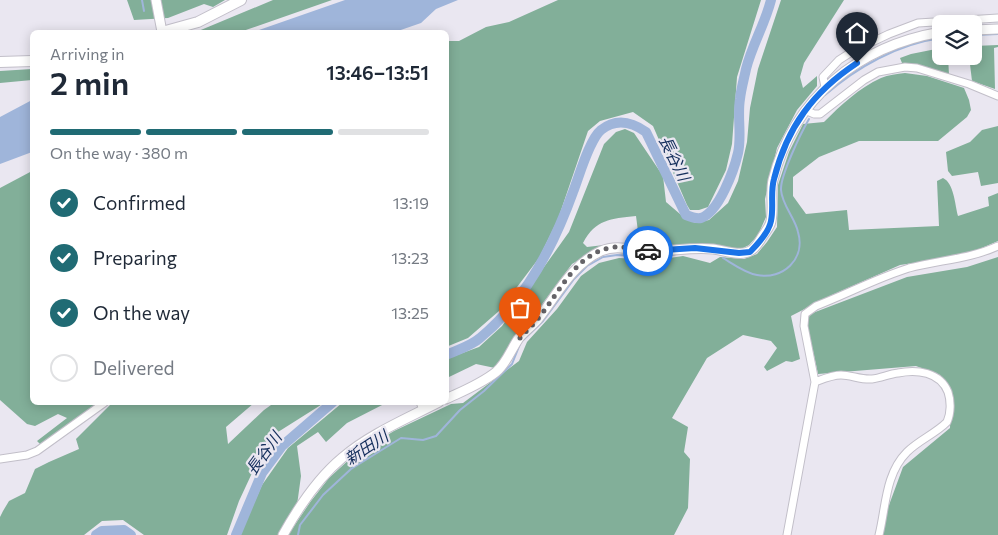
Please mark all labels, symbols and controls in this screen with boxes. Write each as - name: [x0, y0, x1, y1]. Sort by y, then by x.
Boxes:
- pin: [836, 12, 878, 63]
- map controls: [932, 15, 982, 65]
- button: layers: [932, 15, 982, 65]
- icon: home: [843, 19, 871, 47]
- text: Arriving in: [50, 44, 124, 63]
- text: 13:46–13:51: [326, 61, 429, 84]
- text: 2 min: [50, 62, 129, 102]
- water label: 長谷川: [656, 132, 695, 186]
- text: On the way · 380 m: [50, 143, 188, 162]
- icon: check: [50, 189, 78, 217]
- text: Confirmed: [93, 191, 186, 214]
- text: 13:19: [393, 193, 429, 212]
- courier: [623, 226, 673, 276]
- icon: car: [634, 237, 662, 265]
- icon: check: [50, 244, 78, 272]
- text: Preparing: [93, 246, 177, 269]
- text: 13:23: [391, 248, 429, 267]
- pin: [499, 287, 541, 338]
- icon: bag: [506, 294, 534, 322]
- icon: check: [50, 299, 78, 327]
- text: On the way: [93, 301, 190, 324]
- text: 13:25: [391, 303, 429, 322]
- text: Delivered: [93, 356, 174, 379]
- water label: 新田川: [341, 425, 393, 468]
- water label: 長谷川: [241, 426, 286, 478]

